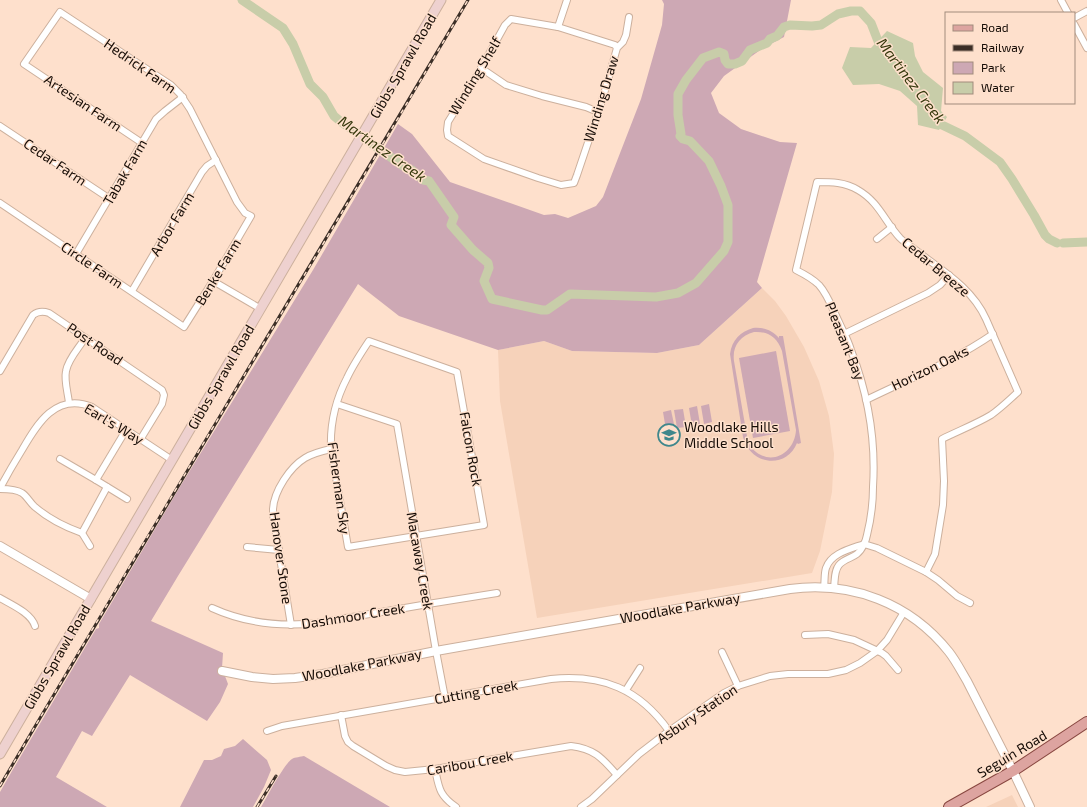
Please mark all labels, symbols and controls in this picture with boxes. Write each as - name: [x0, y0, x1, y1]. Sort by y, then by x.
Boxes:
- street label: Gibbs Sprawl Road: [366, 10, 440, 121]
- legend: [945, 12, 1075, 104]
- text: Road: [981, 20, 1009, 34]
- street label: Winding Shelf: [445, 33, 505, 118]
- water label: Martinez Creek: [874, 34, 950, 127]
- street label: Hedrick Farm: [101, 35, 179, 97]
- text: Railway: [981, 40, 1025, 54]
- street label: Winding Draw: [579, 53, 622, 144]
- text: Park: [981, 60, 1006, 74]
- street label: Artesian Farm: [41, 71, 125, 135]
- text: Water: [981, 80, 1015, 94]
- water label: Martinez Creek: [335, 111, 430, 185]
- street label: Cedar Farm: [20, 134, 90, 189]
- street label: Tabak Farm: [99, 136, 150, 208]
- street label: Arbor Farm: [146, 189, 197, 259]
- street label: Cedar Breeze: [899, 233, 974, 300]
- street label: Benke Farm: [191, 235, 244, 308]
- street label: Circle Farm: [58, 238, 127, 292]
- street label: Pleasant Bay: [822, 299, 869, 383]
- street label: Post Road: [64, 319, 127, 369]
- street label: Gibbs Sprawl Road: [184, 321, 258, 432]
- street label: Horizon Oaks: [888, 341, 971, 394]
- street label: Earl's Way: [82, 399, 148, 448]
- street label: Falcon Rock: [457, 410, 486, 488]
- place label: Woodlake Hills Middle School: [684, 418, 779, 451]
- school or university icon: Woodlake Hills Middle School: [656, 422, 682, 448]
- street label: Fisherman Sky: [325, 441, 354, 536]
- street label: Macaway Creek: [403, 510, 438, 611]
- street label: Hanover Stone: [267, 511, 296, 605]
- street label: Woodlake Parkway: [619, 588, 742, 626]
- street label: Dashmoor Creek: [300, 599, 406, 632]
- street label: Gibbs Sprawl Road: [20, 601, 94, 712]
- street label: Woodlake Parkway: [301, 644, 424, 684]
- street label: Cutting Creek: [433, 676, 519, 707]
- street label: Asbury Station: [653, 680, 740, 747]
- street label: Seguin Road: [974, 726, 1050, 781]
- street label: Caribou Creek: [425, 747, 514, 778]

